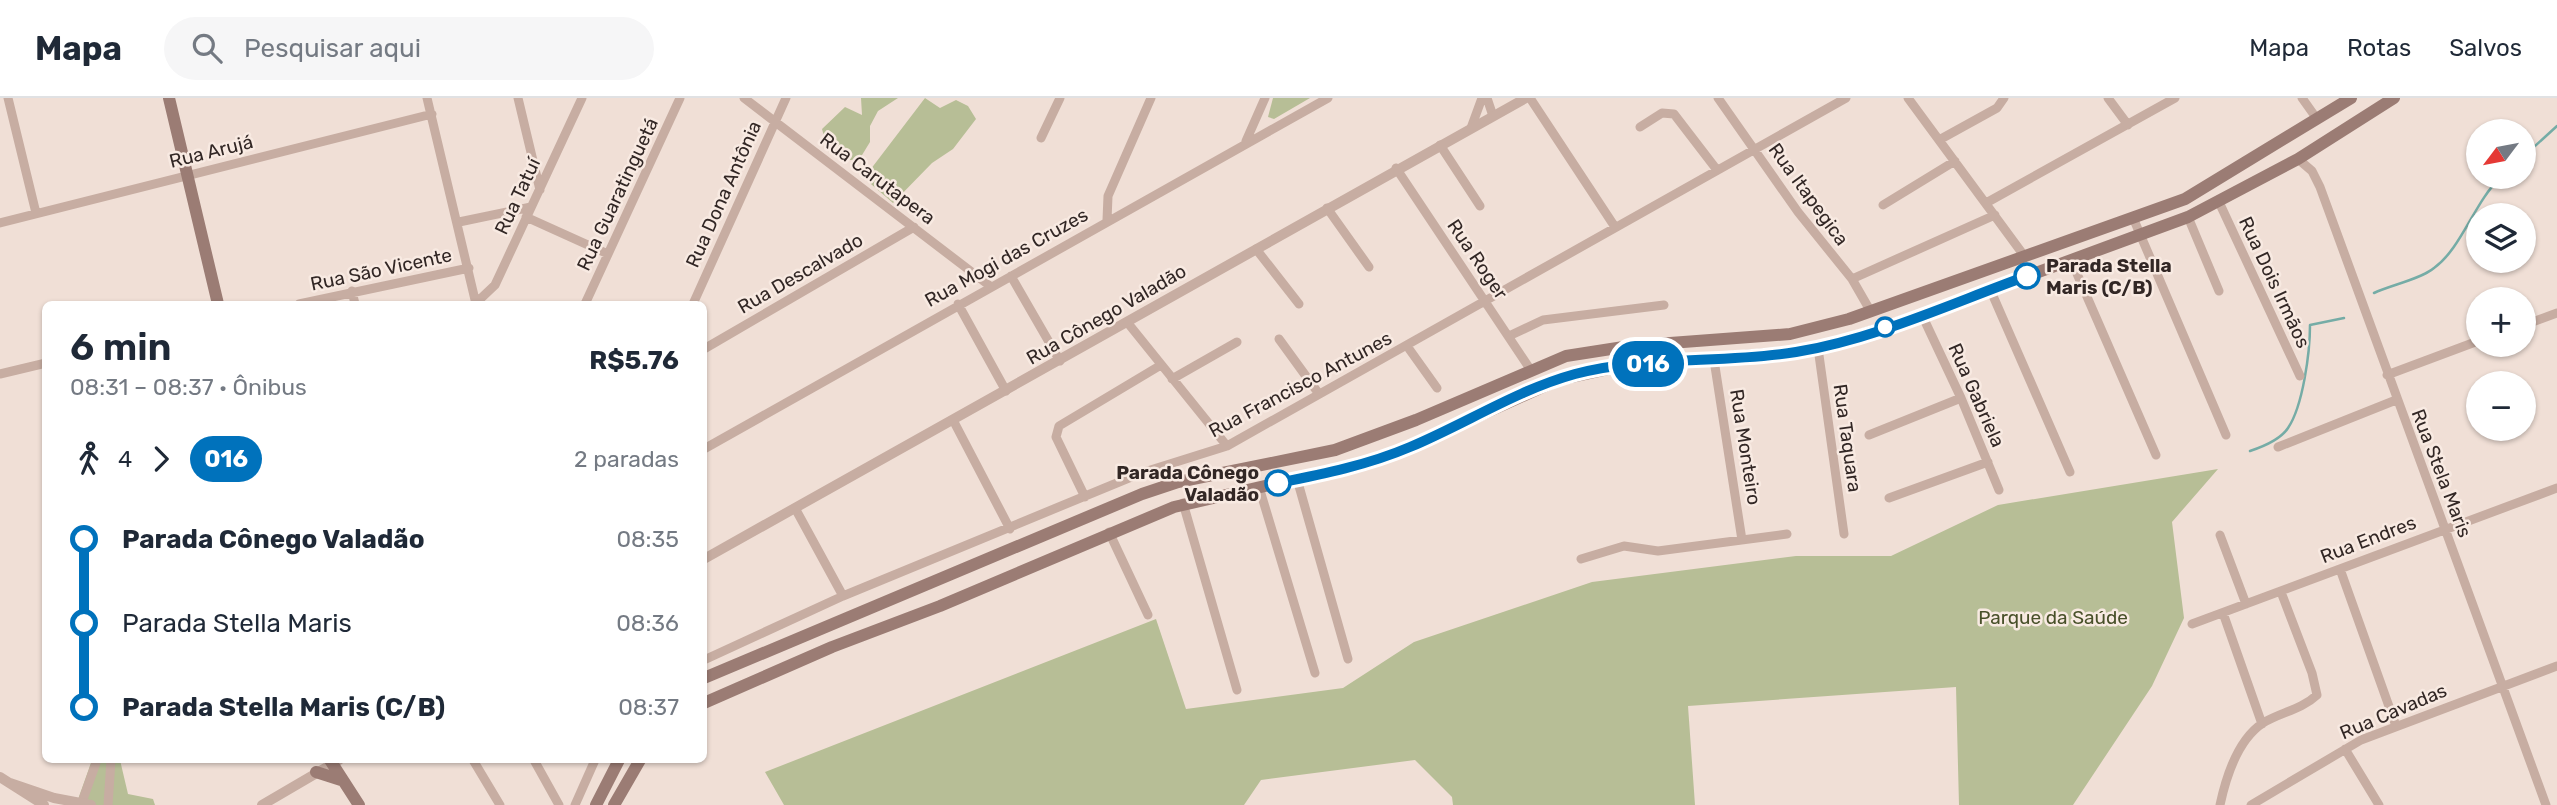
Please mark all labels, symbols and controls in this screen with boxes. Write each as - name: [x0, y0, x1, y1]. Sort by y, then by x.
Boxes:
- search box: [164, 17, 654, 80]
- text: Mapa: [35, 29, 122, 68]
- icon: search: [188, 29, 226, 67]
- text: Pesquisar aqui: [244, 33, 421, 64]
- text: Mapa: [2249, 34, 2309, 62]
- text: Rotas: [2347, 34, 2411, 62]
- text: Salvos: [2449, 34, 2522, 62]
- street label: Rua Guaratinguetá: [572, 114, 663, 274]
- street label: Rua Dona Antônia: [681, 117, 766, 271]
- north arrow: [2466, 119, 2536, 189]
- map controls: [2466, 119, 2536, 441]
- street label: Rua Carutapera: [816, 128, 940, 229]
- street label: Rua Arujá: [167, 130, 255, 173]
- street label: Rua Itapegica: [1764, 139, 1853, 250]
- street label: Rua Tatuí: [490, 153, 546, 238]
- street label: Rua Mogi das Cruzes: [921, 203, 1092, 312]
- button: layers: [2466, 203, 2536, 273]
- street label: Rua Dois Irmãos: [2234, 213, 2315, 352]
- street label: Rua Roger: [1442, 215, 1513, 304]
- street label: Rua Descalvado: [733, 228, 867, 319]
- street label: Rua São Vicente: [308, 243, 454, 296]
- place label: Parada Stella Maris (C/B): [2046, 254, 2172, 299]
- street label: Rua Cônego Valadão: [1022, 259, 1190, 370]
- marker: Parada Stella Maris (C/B): [2014, 263, 2040, 289]
- button: +: [2466, 287, 2536, 357]
- unlabelled marker: [1875, 317, 1895, 337]
- text: 6 min: [70, 324, 172, 370]
- street label: Rua Francisco Antunes: [1205, 326, 1396, 442]
- street label: Rua Gabriela: [1943, 340, 2010, 451]
- line badge: 016: [1608, 341, 1688, 387]
- text: R$5.76: [589, 345, 679, 376]
- text: 016: [1626, 350, 1670, 378]
- button: −: [2466, 371, 2536, 441]
- text: 08:31 – 08:37 · Ônibus: [70, 373, 307, 401]
- street label: Rua Taquara: [1829, 382, 1866, 494]
- street label: Rua Monteiro: [1725, 387, 1766, 507]
- street label: Rua Stela Maris: [2406, 406, 2477, 541]
- icon: walk: [70, 440, 108, 478]
- icon: forward: [142, 440, 180, 478]
- text: 4: [118, 445, 132, 473]
- text: 016: [204, 445, 248, 473]
- text: 2 paradas: [574, 445, 679, 473]
- place label: Parada Cônego Valadão: [1116, 461, 1259, 506]
- marker: Parada Cônego Valadão: [1265, 470, 1291, 496]
- street label: Rua Endres: [2317, 511, 2419, 568]
- text: Parada Cônego Valadão: [122, 524, 425, 555]
- text: 08:35: [616, 525, 679, 553]
- park label: Parque da Saúde: [1978, 606, 2128, 629]
- text: Parada Stella Maris: [122, 608, 352, 639]
- text: 08:36: [616, 609, 679, 637]
- street label: Rua Cavadas: [2336, 679, 2450, 744]
- text: Parada Stella Maris (C/B): [122, 692, 445, 723]
- text: 08:37: [618, 693, 679, 721]

